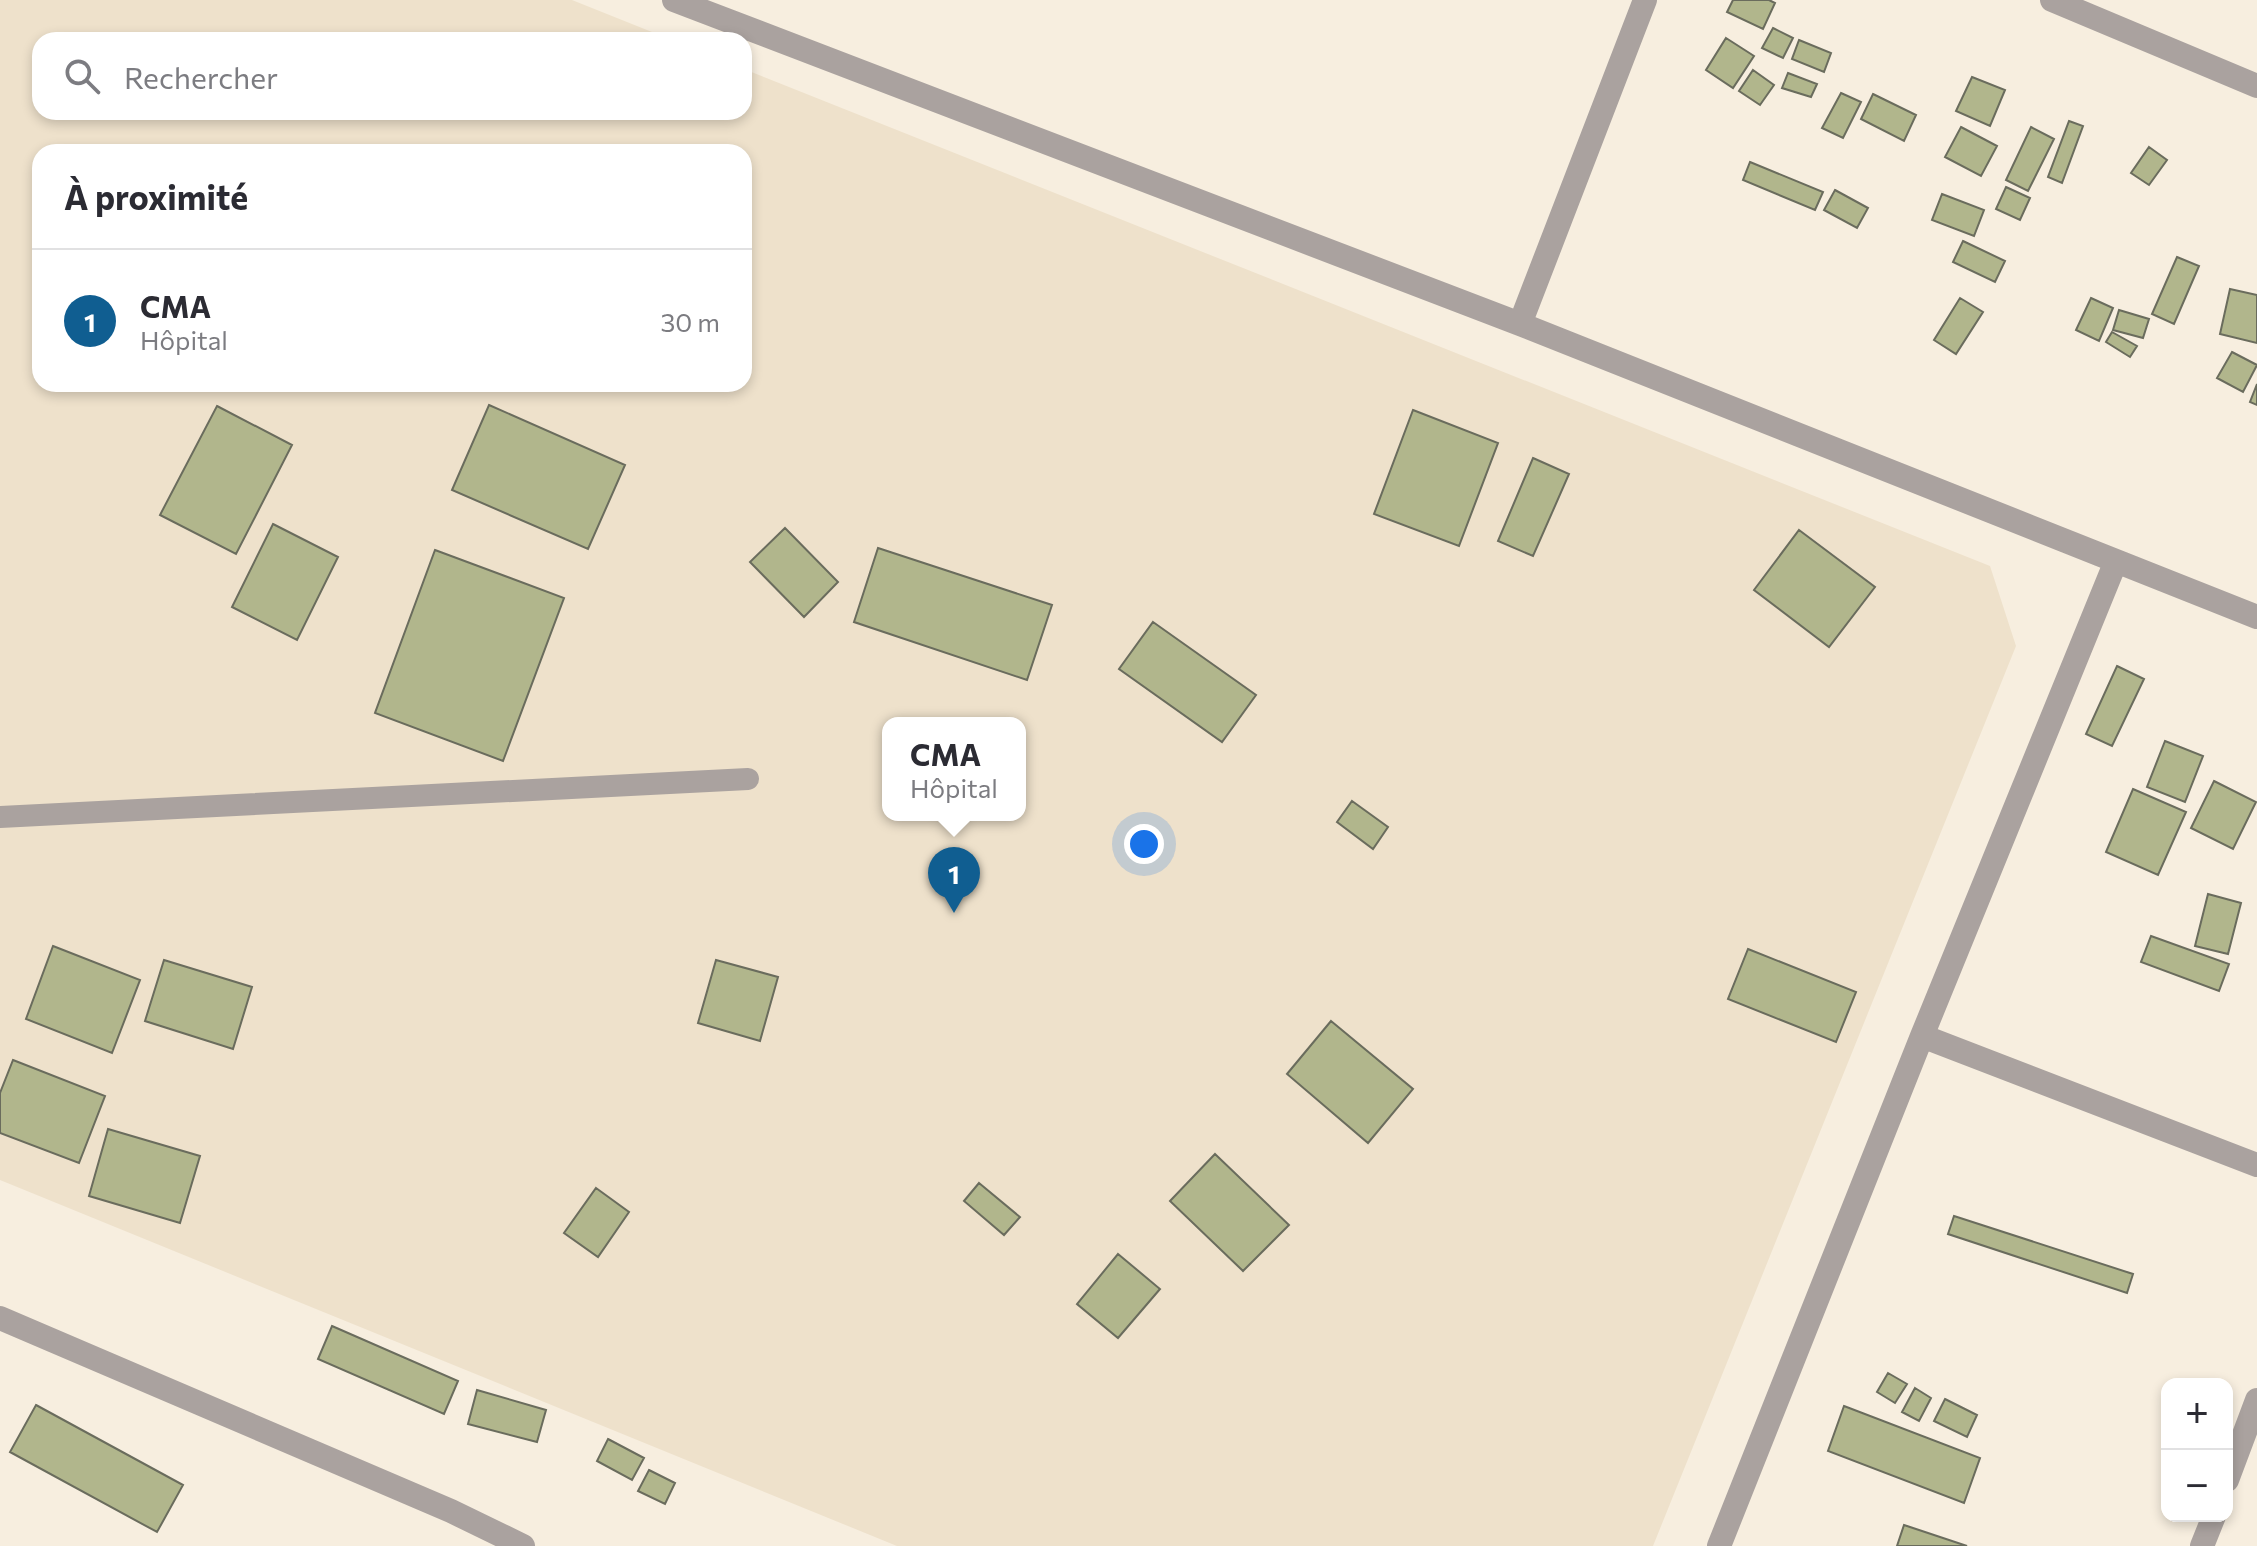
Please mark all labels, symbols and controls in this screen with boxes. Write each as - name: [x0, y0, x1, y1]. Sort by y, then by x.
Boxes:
- search box: [32, 32, 752, 120]
- icon: search: [60, 54, 104, 98]
- text: Rechercher: [124, 58, 278, 95]
- text: À proximité: [64, 175, 248, 217]
- text: CMA: [140, 287, 211, 324]
- text: 1: [84, 306, 96, 337]
- text: 30 m: [661, 306, 720, 337]
- text: Hôpital: [140, 324, 228, 355]
- popup: [882, 717, 1026, 821]
- text: CMA: [910, 735, 981, 772]
- text: Hôpital: [910, 772, 998, 803]
- your location: [1124, 824, 1164, 864]
- pin: 1: [928, 847, 980, 913]
- map controls: [2161, 1378, 2233, 1522]
- button: +: [2161, 1378, 2233, 1450]
- button: −: [2161, 1450, 2233, 1522]

